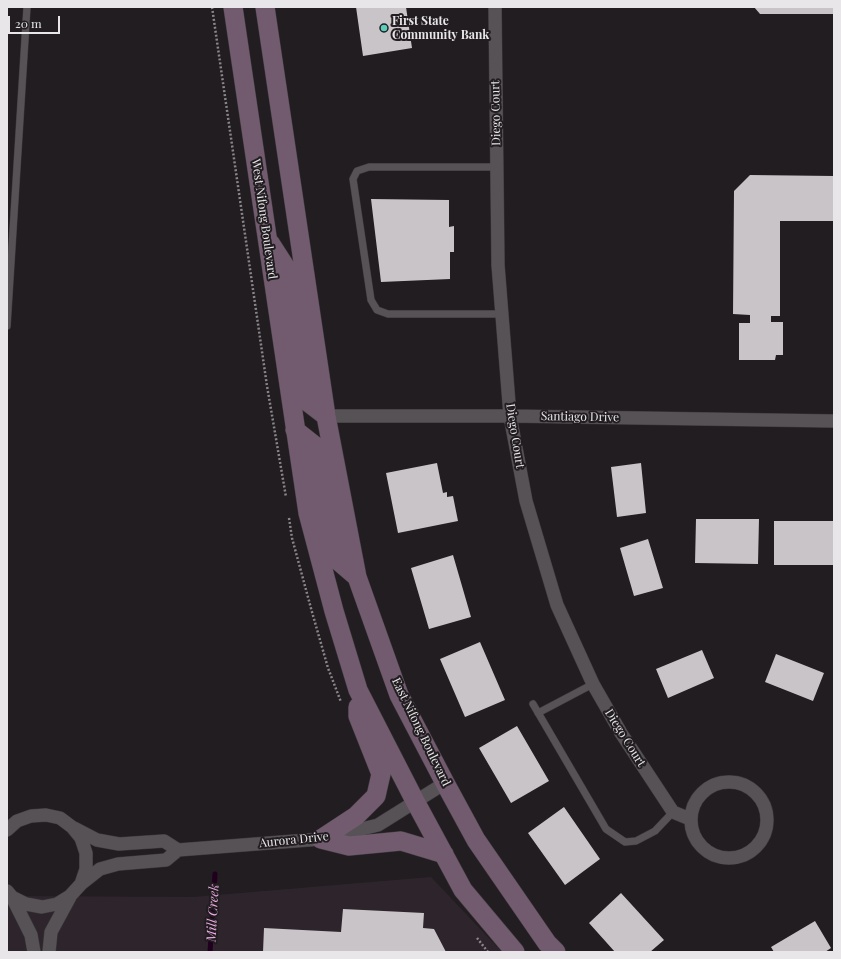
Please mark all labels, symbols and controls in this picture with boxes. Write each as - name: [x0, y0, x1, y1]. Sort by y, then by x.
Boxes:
- scale bar: [10, 8, 62, 34]
- place label: First State Community Bank: [392, 14, 489, 42]
- text: 20 m: [15, 15, 42, 31]
- marker: First State Community Bank: [379, 23, 389, 33]
- street label: Diego Court: [488, 80, 504, 146]
- street label: West Nifong Boulevard: [248, 158, 280, 280]
- street label: Diego Court: [503, 403, 527, 469]
- street label: Santiago Drive: [541, 409, 619, 425]
- street label: East Nifong Boulevard: [389, 676, 453, 788]
- street label: Diego Court: [602, 706, 648, 770]
- street label: Aurora Drive: [259, 829, 329, 851]
- water label: Mill Creek: [204, 884, 222, 942]

